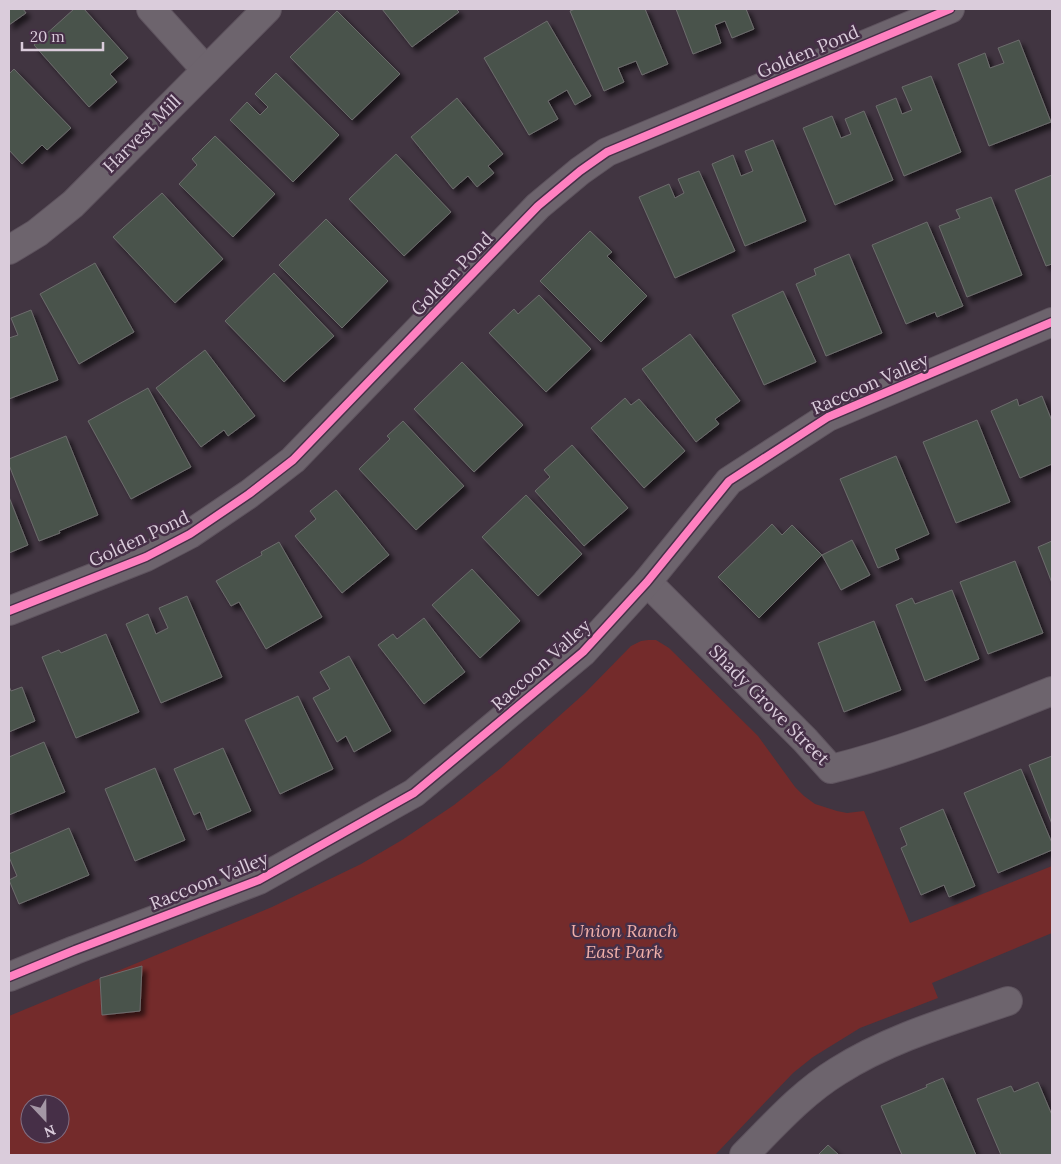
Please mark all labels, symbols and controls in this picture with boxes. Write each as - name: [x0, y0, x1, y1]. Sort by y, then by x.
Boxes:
- scale bar: [22, 20, 104, 52]
- street label: Golden Pond: [753, 20, 862, 83]
- text: 20 m: [30, 27, 65, 46]
- street label: Harvest Mill: [98, 90, 186, 178]
- street label: Golden Pond: [406, 227, 498, 321]
- street label: Raccoon Valley: [808, 347, 932, 420]
- street label: Golden Pond: [85, 505, 193, 572]
- street label: Raccoon Valley: [486, 614, 595, 715]
- street label: Shady Grove Street: [704, 639, 835, 770]
- street label: Raccoon Valley: [146, 846, 272, 915]
- park label: Union Ranch East Park: [571, 919, 678, 963]
- north arrow: [20, 1094, 70, 1144]
- text: N: [41, 1121, 58, 1141]

